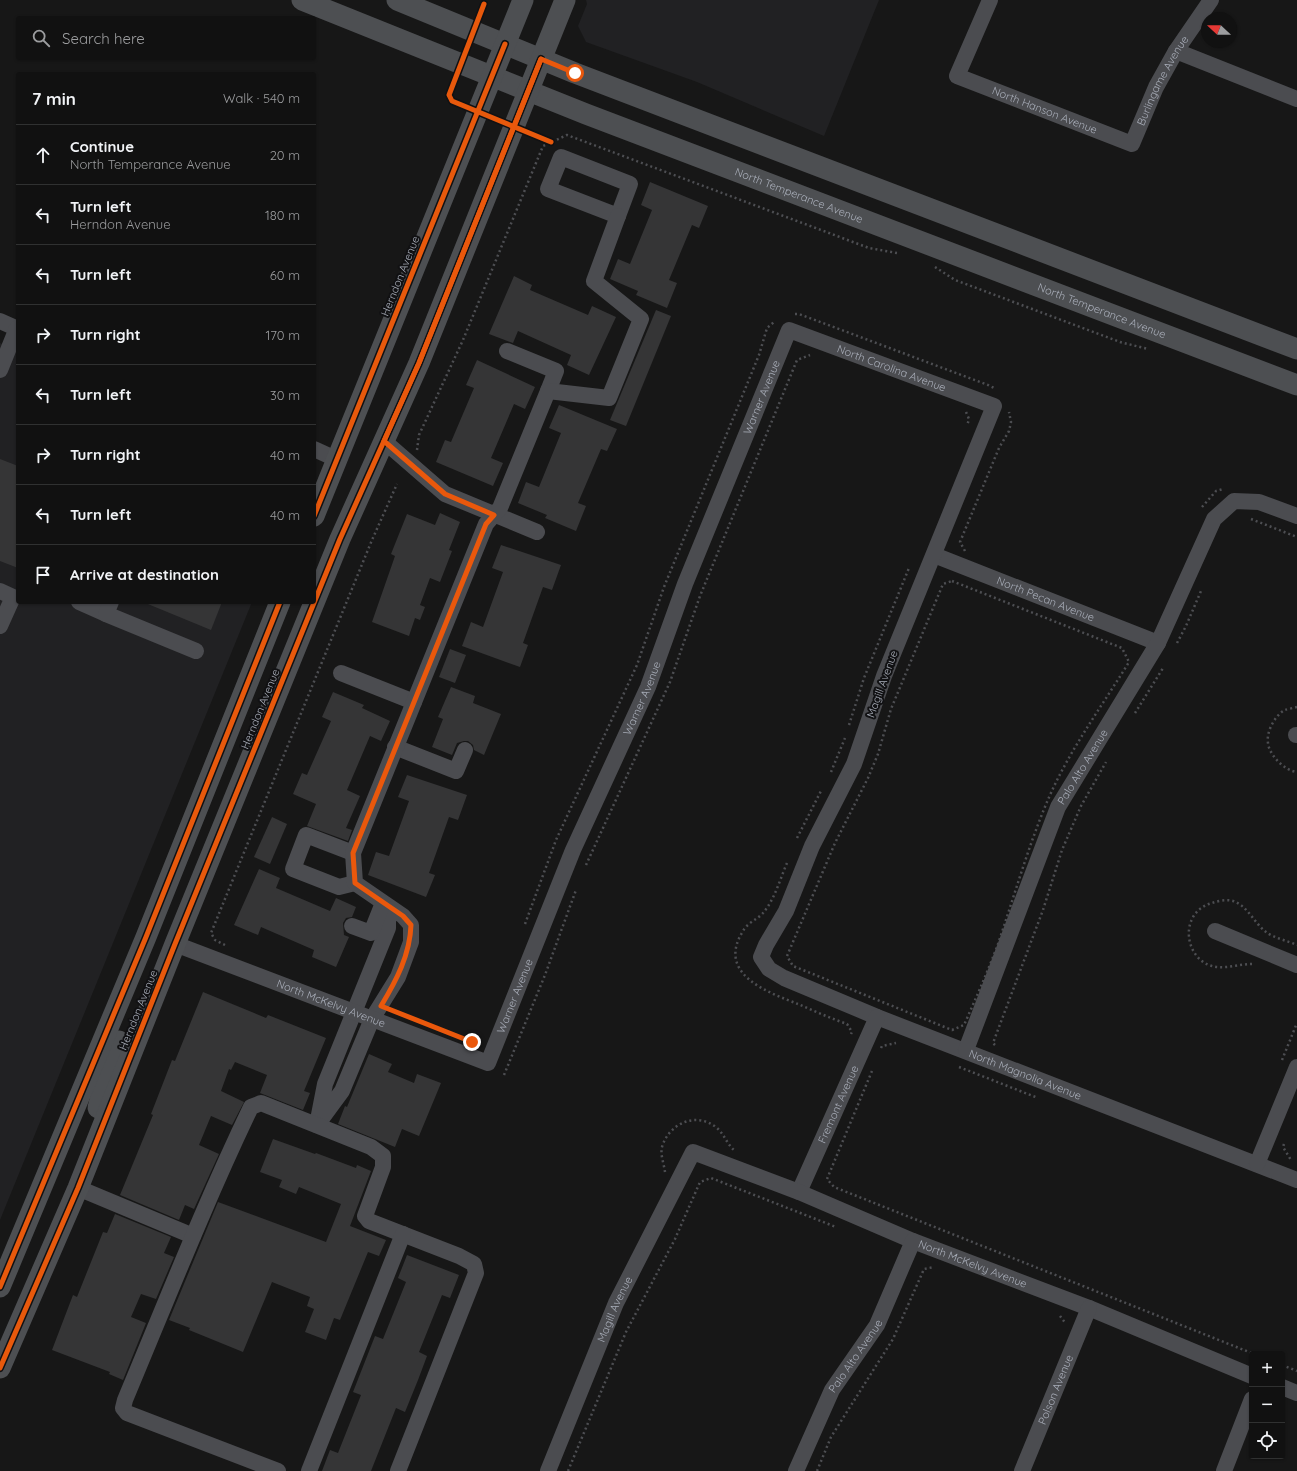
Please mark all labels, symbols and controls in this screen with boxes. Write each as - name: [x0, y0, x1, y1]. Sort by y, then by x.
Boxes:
- north arrow: [1201, 12, 1237, 48]
- search box: [16, 16, 316, 60]
- icon: search: [30, 27, 52, 49]
- text: Search here: [62, 29, 145, 48]
- street label: Burlingame Avenue: [1134, 33, 1191, 128]
- route start: [566, 64, 584, 82]
- street label: North Hanson Avenue: [990, 83, 1099, 137]
- text: 7 min: [32, 88, 76, 109]
- text: Walk · 540 m: [223, 90, 300, 106]
- text: Continue: [70, 137, 134, 156]
- icon: ahead: [32, 144, 54, 166]
- text: 20 m: [270, 147, 300, 163]
- text: North Temperance Avenue: [70, 156, 231, 172]
- street label: North Temperance Avenue: [733, 164, 865, 226]
- text: Turn left: [70, 197, 132, 216]
- icon: left: [32, 204, 54, 226]
- text: 180 m: [265, 207, 300, 223]
- text: Herndon Avenue: [70, 216, 170, 232]
- street label: Herndon Avenue: [378, 234, 422, 318]
- icon: left: [32, 264, 54, 286]
- text: Turn left: [70, 265, 132, 284]
- text: 60 m: [270, 267, 300, 283]
- street label: North Temperance Avenue: [1036, 280, 1168, 341]
- icon: right: [32, 324, 54, 346]
- text: Turn right: [70, 325, 141, 344]
- text: 170 m: [265, 327, 300, 343]
- street label: North Carolina Avenue: [835, 341, 948, 395]
- street label: Warner Avenue: [740, 358, 783, 436]
- icon: left: [32, 384, 54, 406]
- text: Turn left: [70, 385, 132, 404]
- text: 30 m: [270, 387, 300, 403]
- icon: right: [32, 444, 54, 466]
- text: Turn right: [70, 445, 141, 464]
- text: 40 m: [270, 447, 300, 463]
- icon: left: [32, 504, 54, 526]
- text: Turn left: [70, 505, 132, 524]
- text: 40 m: [270, 507, 300, 523]
- icon: arrive: [32, 564, 54, 586]
- text: Arrive at destination: [70, 565, 219, 584]
- street label: North Pecan Avenue: [995, 573, 1097, 624]
- street label: Magill Avenue: [863, 648, 901, 720]
- street label: Warner Avenue: [620, 659, 664, 737]
- street label: Herndon Avenue: [238, 667, 282, 751]
- street label: Palo Alto Avenue: [1054, 726, 1111, 807]
- street label: Warner Avenue: [494, 957, 536, 1035]
- street label: Herndon Avenue: [116, 968, 160, 1052]
- street label: North McKelvy Avenue: [275, 976, 387, 1030]
- route end: [463, 1033, 481, 1051]
- street label: North Magnolia Avenue: [967, 1046, 1084, 1103]
- street label: Fremont Avenue: [815, 1063, 862, 1145]
- street label: North McKelvy Avenue: [916, 1237, 1029, 1291]
- street label: Magill Avenue: [594, 1274, 635, 1344]
- street label: Palo Alto Avenue: [825, 1317, 886, 1395]
- map controls: [1249, 1351, 1285, 1459]
- button: +: [1249, 1351, 1285, 1387]
- street label: Polson Avenue: [1035, 1353, 1076, 1427]
- button: −: [1249, 1387, 1285, 1423]
- button: locate: [1249, 1423, 1285, 1459]

